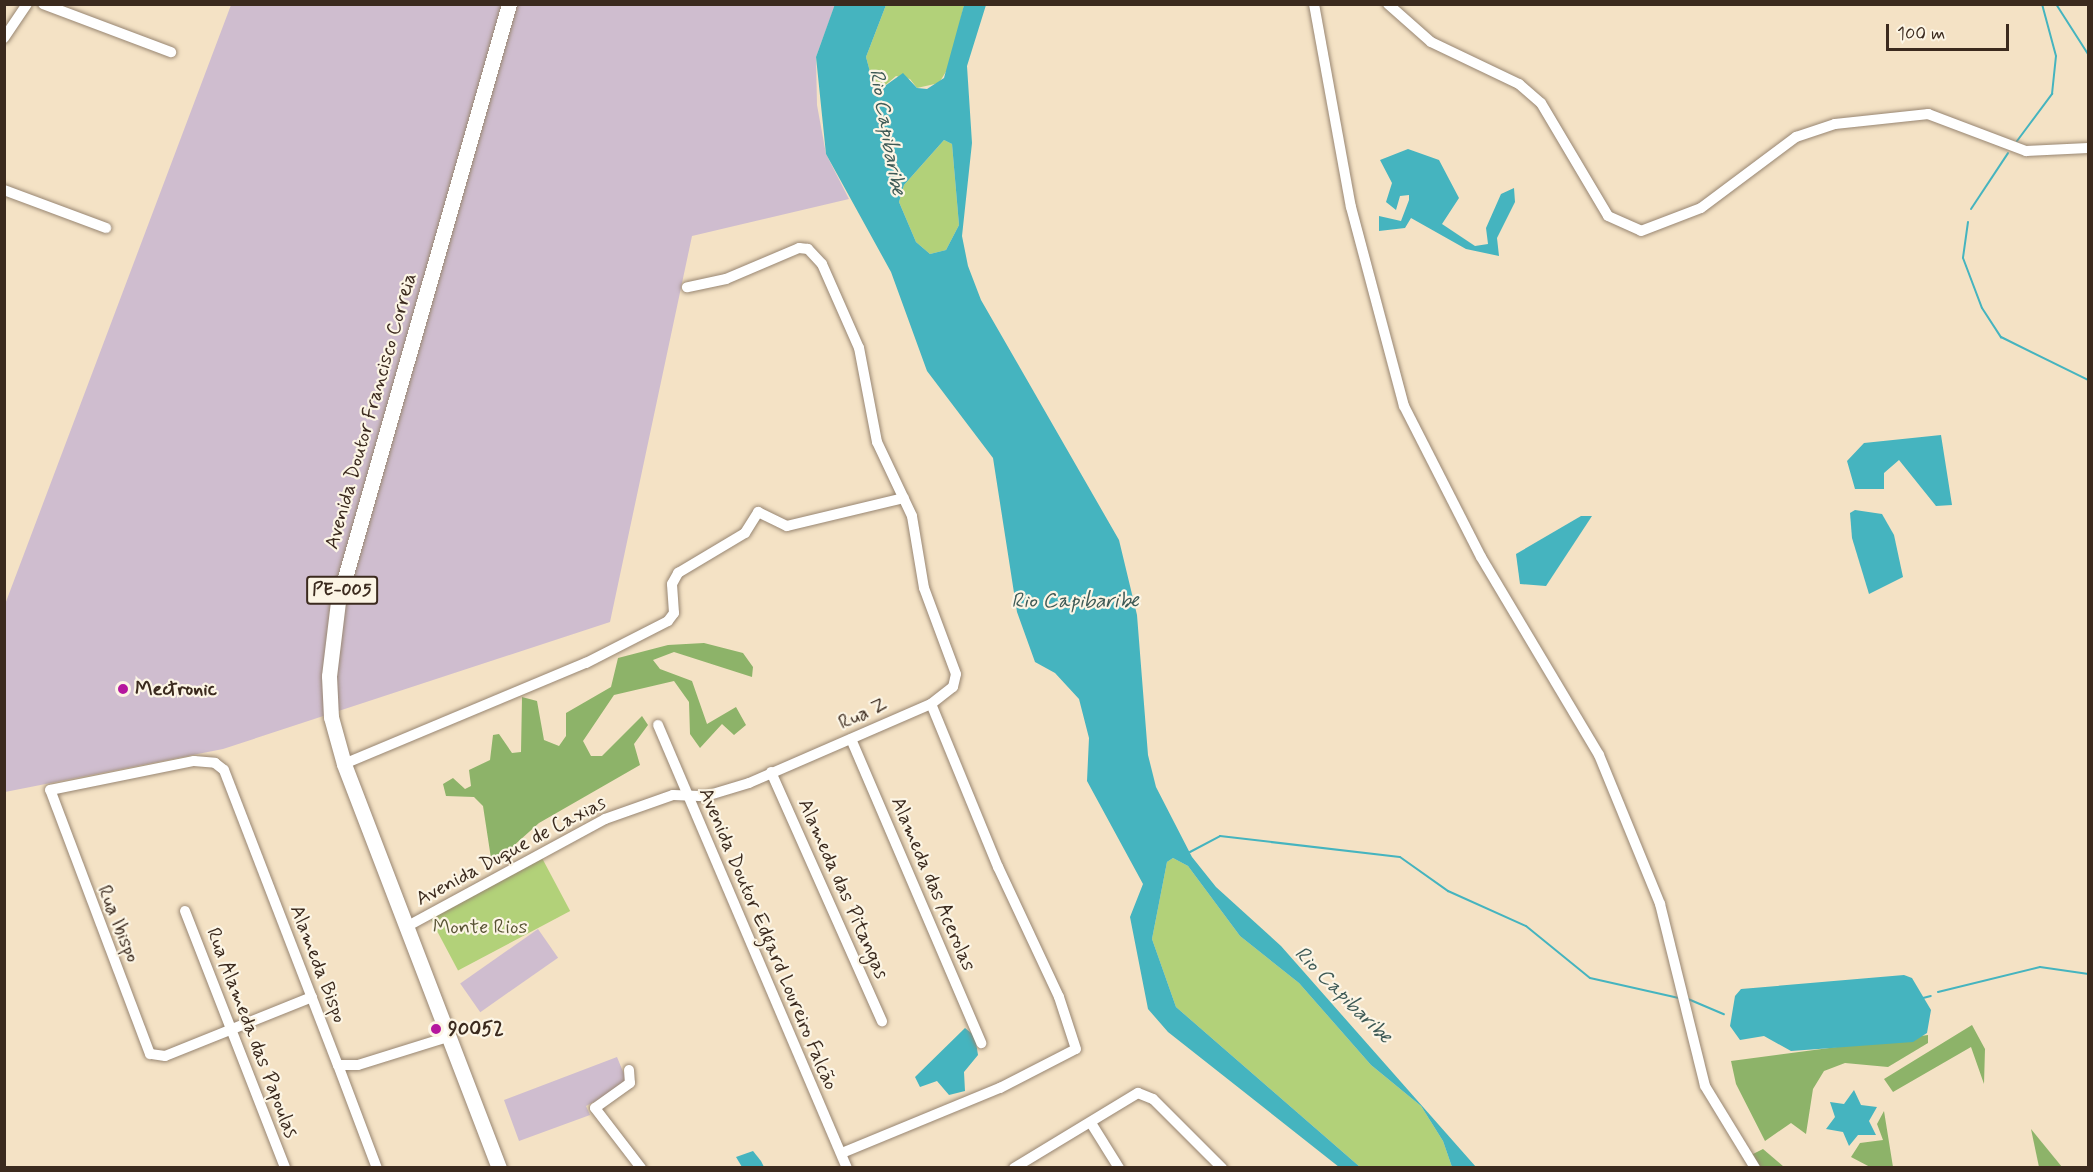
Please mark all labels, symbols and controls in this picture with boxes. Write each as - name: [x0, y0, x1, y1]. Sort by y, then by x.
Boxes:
- scale bar: [1889, 12, 2012, 50]
- text: 100 m: [1897, 22, 1945, 46]
- water label: Rio Capibaribe: [863, 67, 911, 197]
- street label: Avenida Doutor Francisco Correia: [321, 272, 421, 550]
- road number: PE-005: [306, 575, 378, 605]
- water label: Rio Capibaribe: [1011, 588, 1139, 614]
- place label: Mectronic: [135, 677, 217, 701]
- marker: Mectronic: [116, 682, 130, 696]
- street label: Rua Z: [835, 693, 891, 735]
- street label: Avenida Doutor Edgard Loureiro Falcão: [695, 788, 841, 1090]
- street label: Avenida Duque de Caxias: [412, 791, 610, 911]
- street label: Alameda das Acerolas: [886, 794, 980, 974]
- street label: Alameda das Pitangas: [793, 796, 893, 982]
- street label: Rua Ibispo: [91, 880, 145, 968]
- street label: Alameda Bispo: [284, 902, 352, 1026]
- park label: Monte Rios: [433, 915, 527, 939]
- street label: Rua Alameda das Papoulas: [201, 924, 303, 1142]
- water label: Rio Capibaribe: [1289, 941, 1397, 1049]
- place label: 90052: [448, 1017, 504, 1041]
- marker: 90052: [429, 1022, 443, 1036]

